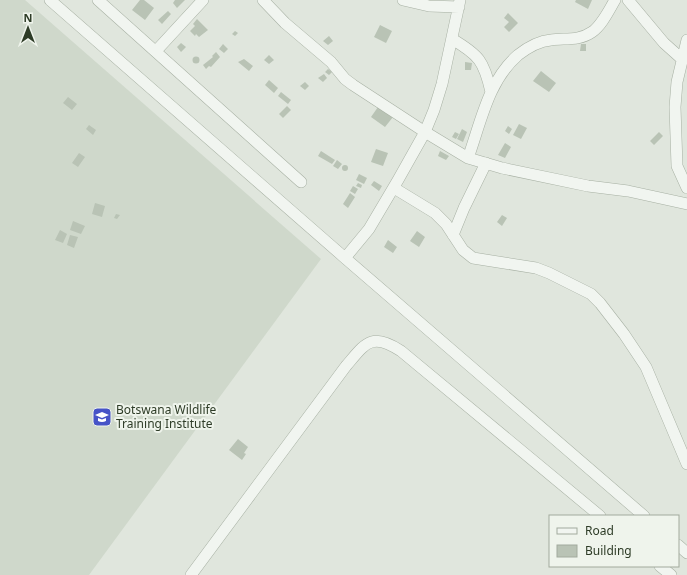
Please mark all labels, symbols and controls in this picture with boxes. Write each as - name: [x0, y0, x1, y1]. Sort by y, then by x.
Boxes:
- north arrow: [8, 8, 48, 48]
- text: N: [24, 10, 32, 25]
- place label: Botswana Wildlife Training Institute: [116, 401, 217, 432]
- school or university icon: Botswana Wildlife Training Institute: [91, 406, 113, 428]
- legend: [549, 515, 679, 567]
- text: Road: [585, 522, 614, 539]
- text: Building: [585, 542, 632, 559]

